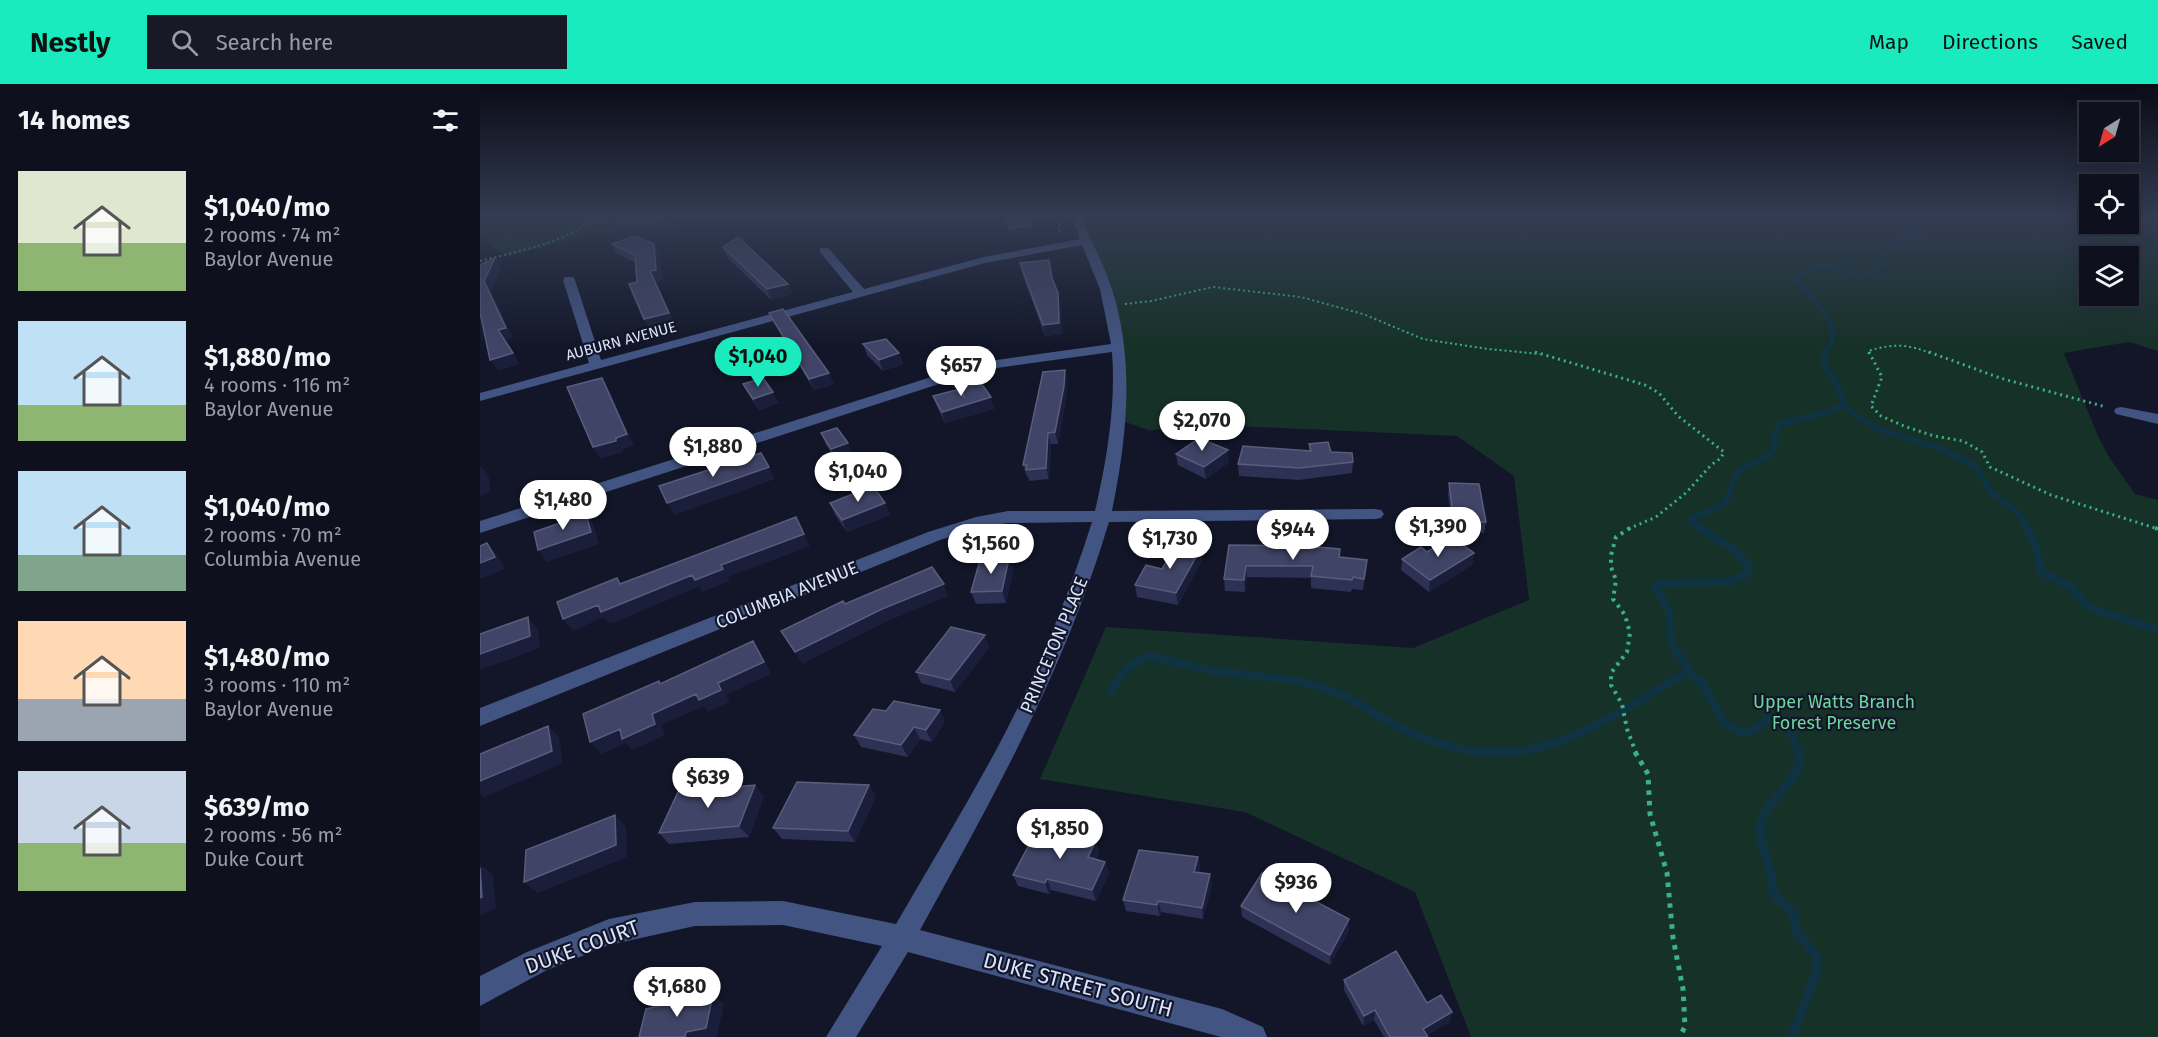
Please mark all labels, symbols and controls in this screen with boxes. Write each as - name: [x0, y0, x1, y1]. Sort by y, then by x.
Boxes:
- search box: [147, 15, 567, 69]
- text: Nestly: [30, 26, 111, 59]
- icon: search: [168, 26, 201, 59]
- text: Search here: [216, 29, 333, 56]
- text: Map: [1869, 29, 1909, 55]
- text: Directions: [1942, 29, 2038, 55]
- text: Saved: [2071, 29, 2128, 55]
- north arrow: [2079, 102, 2139, 162]
- map controls: [2079, 102, 2139, 306]
- icon: filters: [429, 104, 462, 137]
- text: 14 homes: [18, 105, 130, 136]
- button: locate: [2079, 174, 2139, 234]
- text: $1,040/mo: [204, 192, 330, 223]
- icon: home: [66, 195, 138, 267]
- text: 2 rooms · 74 m²: [204, 223, 341, 247]
- button: layers: [2079, 246, 2139, 306]
- text: Baylor Avenue: [204, 247, 333, 271]
- street label: AUBURN AVENUE: [564, 318, 678, 364]
- pin: $1,040: [709, 337, 807, 388]
- text: $1,880/mo: [204, 342, 331, 373]
- text: $1,040: [729, 344, 787, 368]
- icon: home: [66, 345, 138, 417]
- pin: $657: [925, 346, 997, 397]
- text: $657: [940, 353, 982, 377]
- text: 4 rooms · 116 m²: [204, 373, 350, 397]
- text: Baylor Avenue: [204, 397, 333, 421]
- pin: $2,070: [1153, 401, 1251, 452]
- text: $2,070: [1173, 408, 1231, 432]
- pin: $1,880: [664, 427, 762, 478]
- text: $1,880: [683, 434, 743, 458]
- pin: $1,040: [809, 452, 907, 503]
- text: $1,040: [829, 459, 887, 483]
- pin: $1,480: [514, 480, 612, 531]
- text: $1,480: [534, 487, 592, 511]
- text: $1,040/mo: [204, 492, 330, 523]
- icon: home: [66, 495, 138, 567]
- pin: $1,390: [1389, 507, 1487, 558]
- pin: $944: [1257, 510, 1329, 561]
- text: $1,390: [1409, 514, 1467, 538]
- text: $944: [1271, 517, 1315, 541]
- pin: $1,730: [1121, 519, 1219, 570]
- text: 2 rooms · 70 m²: [204, 523, 342, 547]
- pin: $1,560: [942, 524, 1040, 575]
- text: $1,730: [1142, 526, 1198, 550]
- text: $1,560: [962, 531, 1020, 555]
- text: Columbia Avenue: [204, 547, 361, 571]
- street label: COLUMBIA AVENUE: [713, 556, 861, 634]
- street label: PRINCETON PLACE: [1015, 573, 1093, 717]
- text: $1,480/mo: [204, 642, 330, 673]
- icon: home: [66, 645, 138, 717]
- text: 3 rooms · 110 m²: [204, 673, 350, 697]
- park label: Upper Watts Branch Forest Preserve: [1753, 691, 1915, 734]
- text: Baylor Avenue: [204, 697, 333, 721]
- pin: $639: [672, 758, 744, 809]
- text: $639: [686, 765, 730, 789]
- text: $639/mo: [204, 792, 309, 823]
- icon: home: [66, 795, 138, 867]
- pin: $1,850: [1011, 809, 1109, 860]
- text: $1,850: [1031, 816, 1089, 840]
- text: 2 rooms · 56 m²: [204, 823, 343, 847]
- text: Duke Court: [204, 847, 304, 871]
- pin: $936: [1260, 863, 1332, 914]
- text: $936: [1274, 870, 1318, 894]
- street label: DUKE COURT: [521, 914, 643, 980]
- street label: DUKE STREET SOUTH: [980, 947, 1176, 1023]
- pin: $1,680: [628, 967, 726, 1018]
- text: $1,680: [648, 974, 706, 998]

